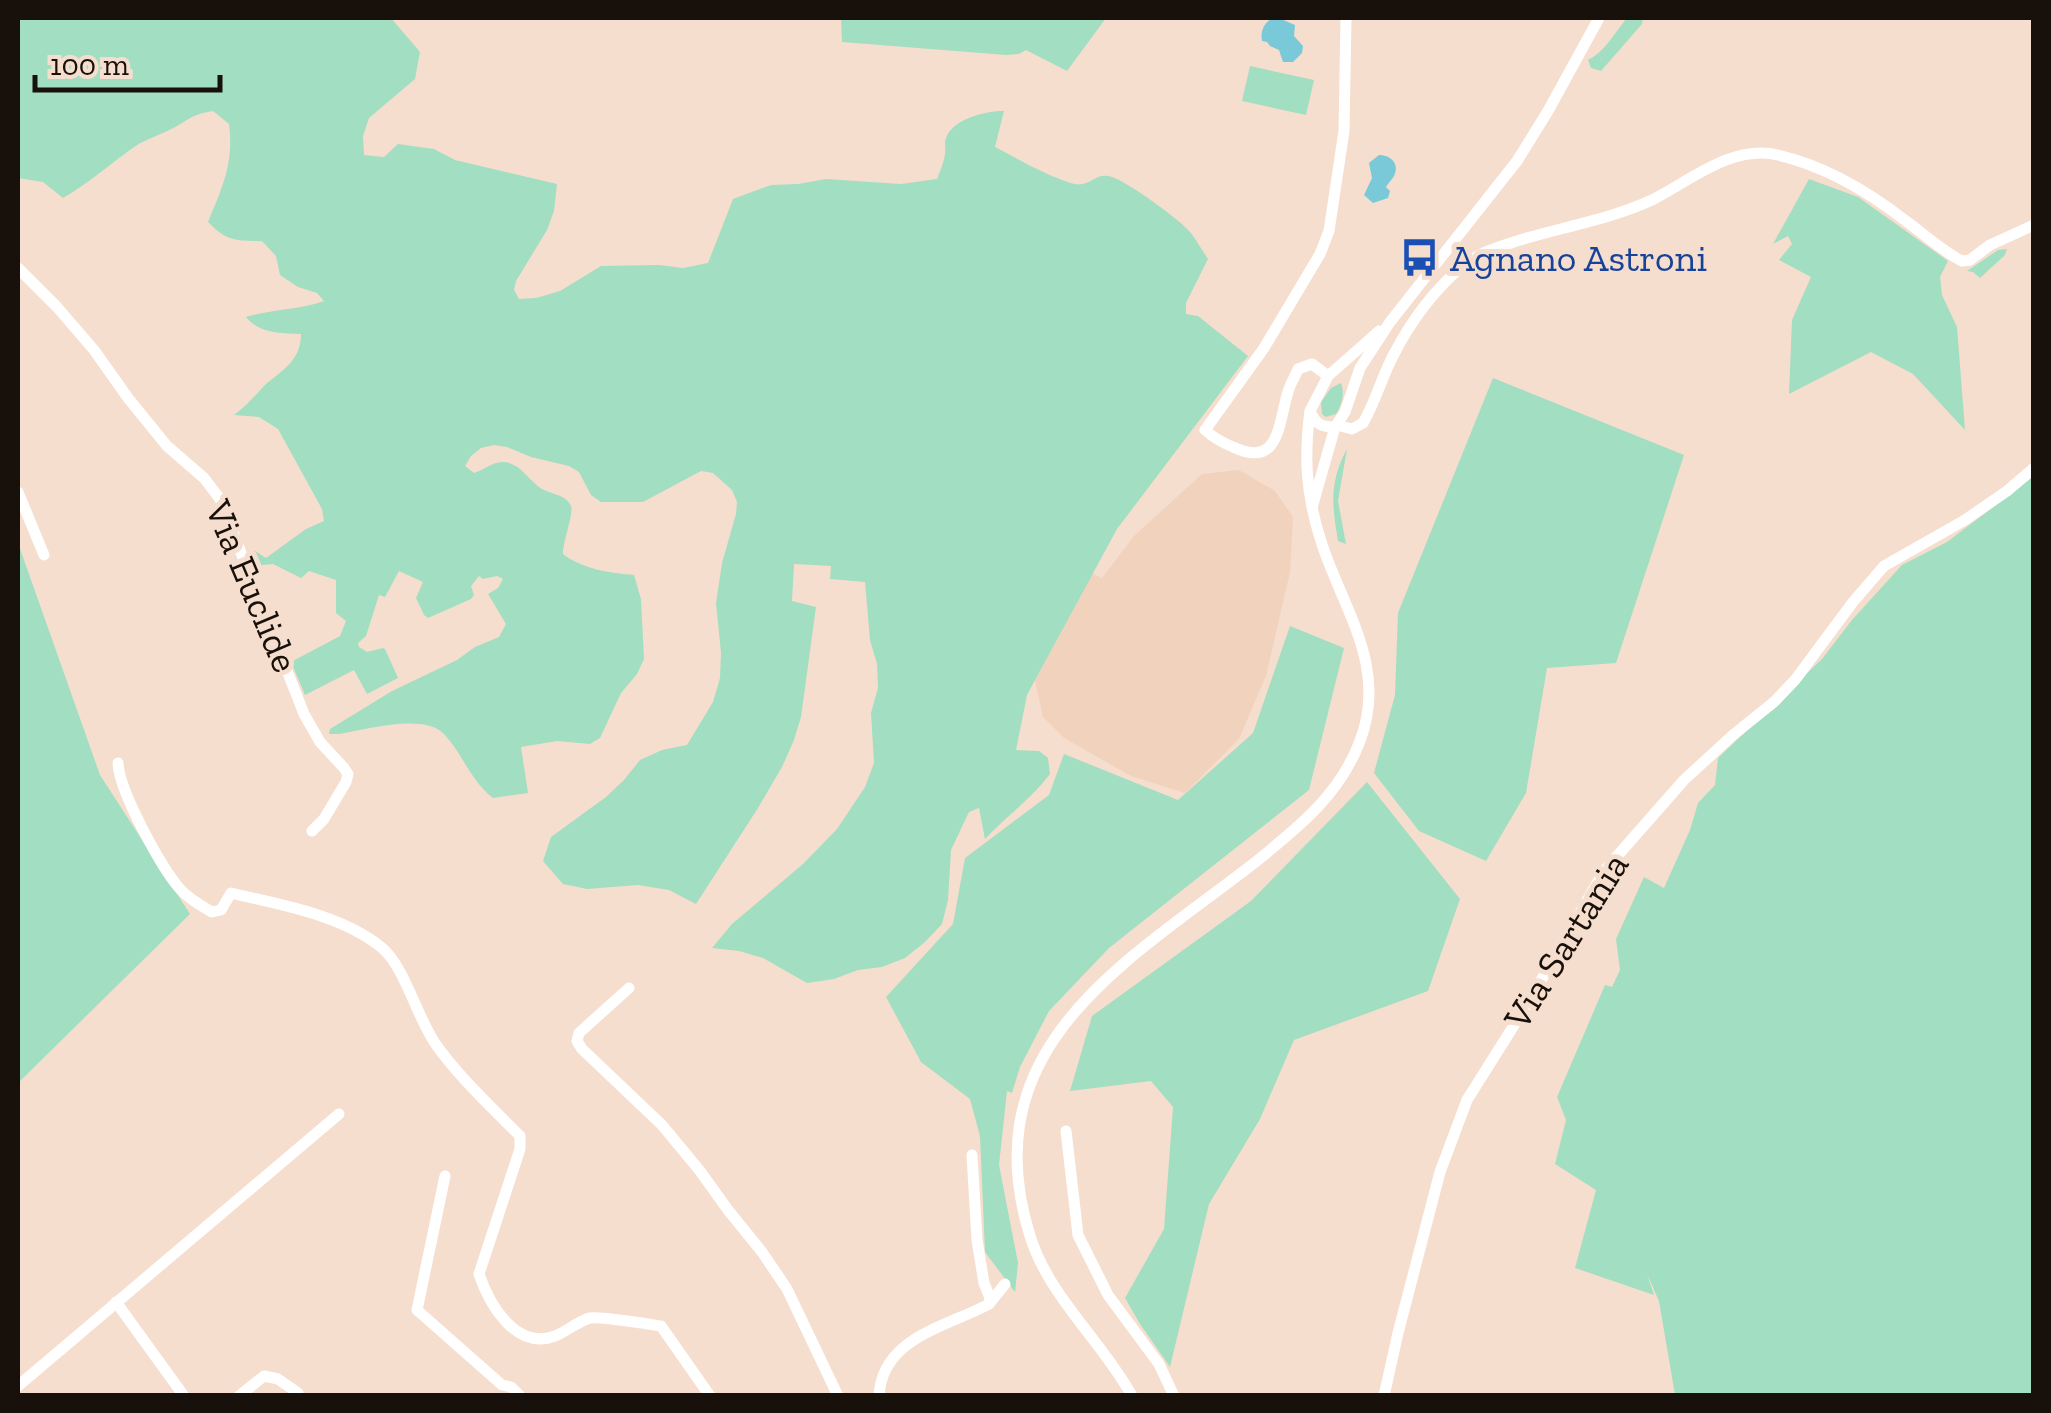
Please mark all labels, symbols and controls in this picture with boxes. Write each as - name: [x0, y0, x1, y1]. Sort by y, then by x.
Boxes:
- scale bar: [35, 30, 220, 92]
- text: 100 m: [50, 47, 129, 83]
- place label: Agnano Astroni: [1450, 235, 1707, 281]
- bus stop icon: Agnano Astroni: [1399, 237, 1441, 279]
- street label: Via Euclide: [195, 492, 309, 679]
- street label: Via Sartania: [1493, 844, 1638, 1039]

